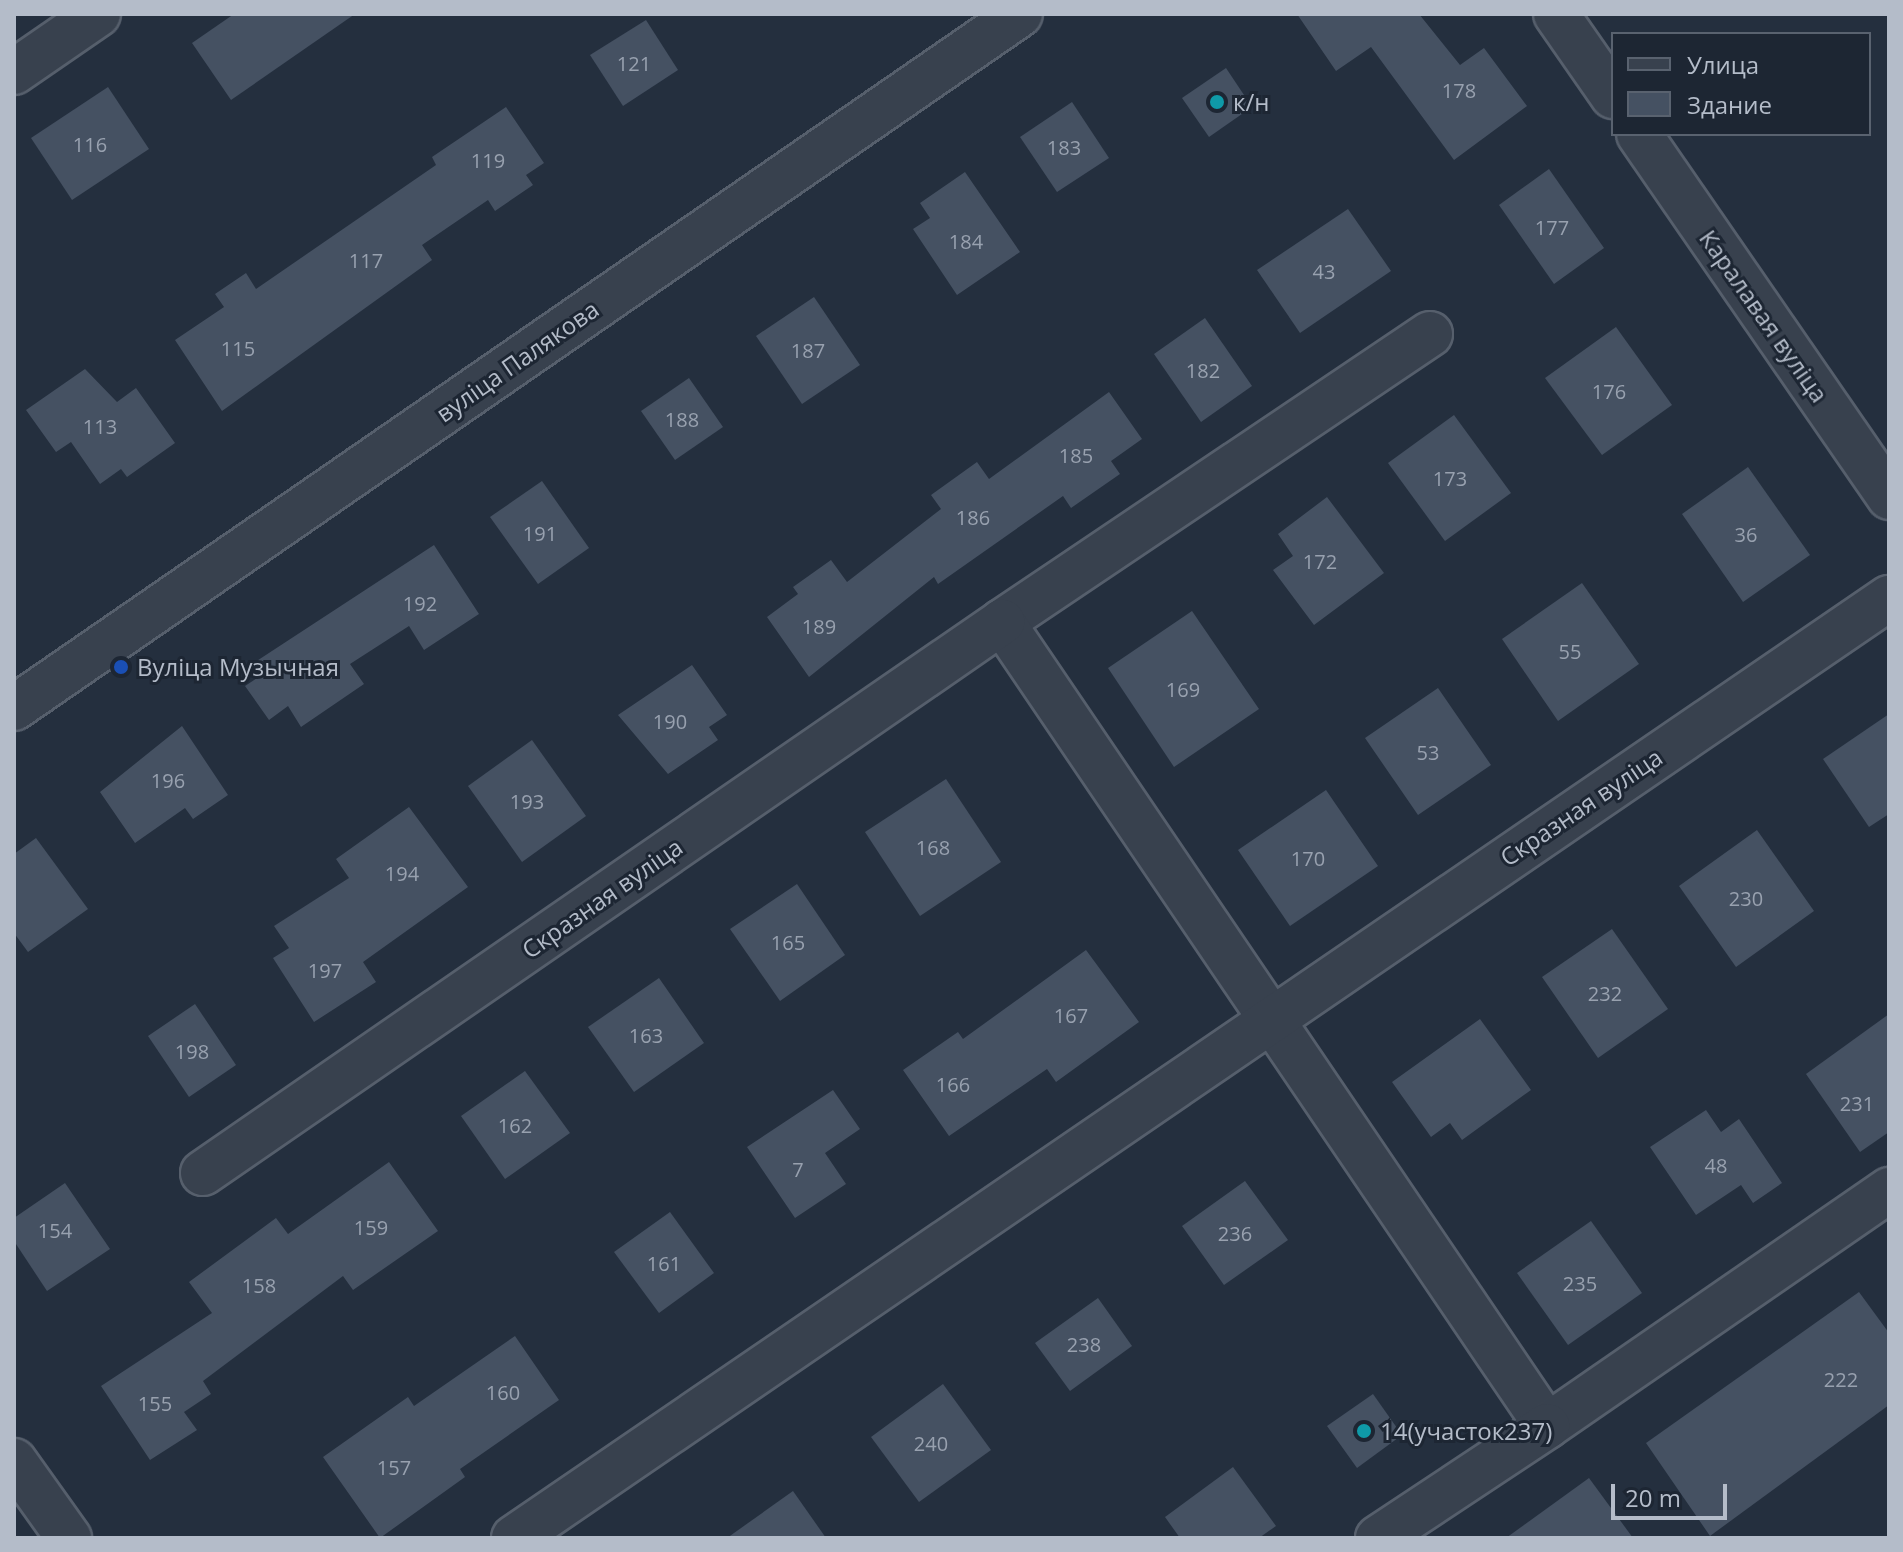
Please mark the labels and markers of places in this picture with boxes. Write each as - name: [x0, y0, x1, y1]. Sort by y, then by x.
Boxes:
- place label: к/н: [1233, 88, 1269, 116]
- marker: к/н: [1208, 93, 1226, 111]
- place label: Вуліца Музычная: [137, 653, 339, 681]
- marker: Вуліца Музычная: [112, 658, 130, 676]
- place label: 14(участок237): [1380, 1417, 1552, 1445]
- marker: 14(участок237): [1355, 1422, 1373, 1440]

